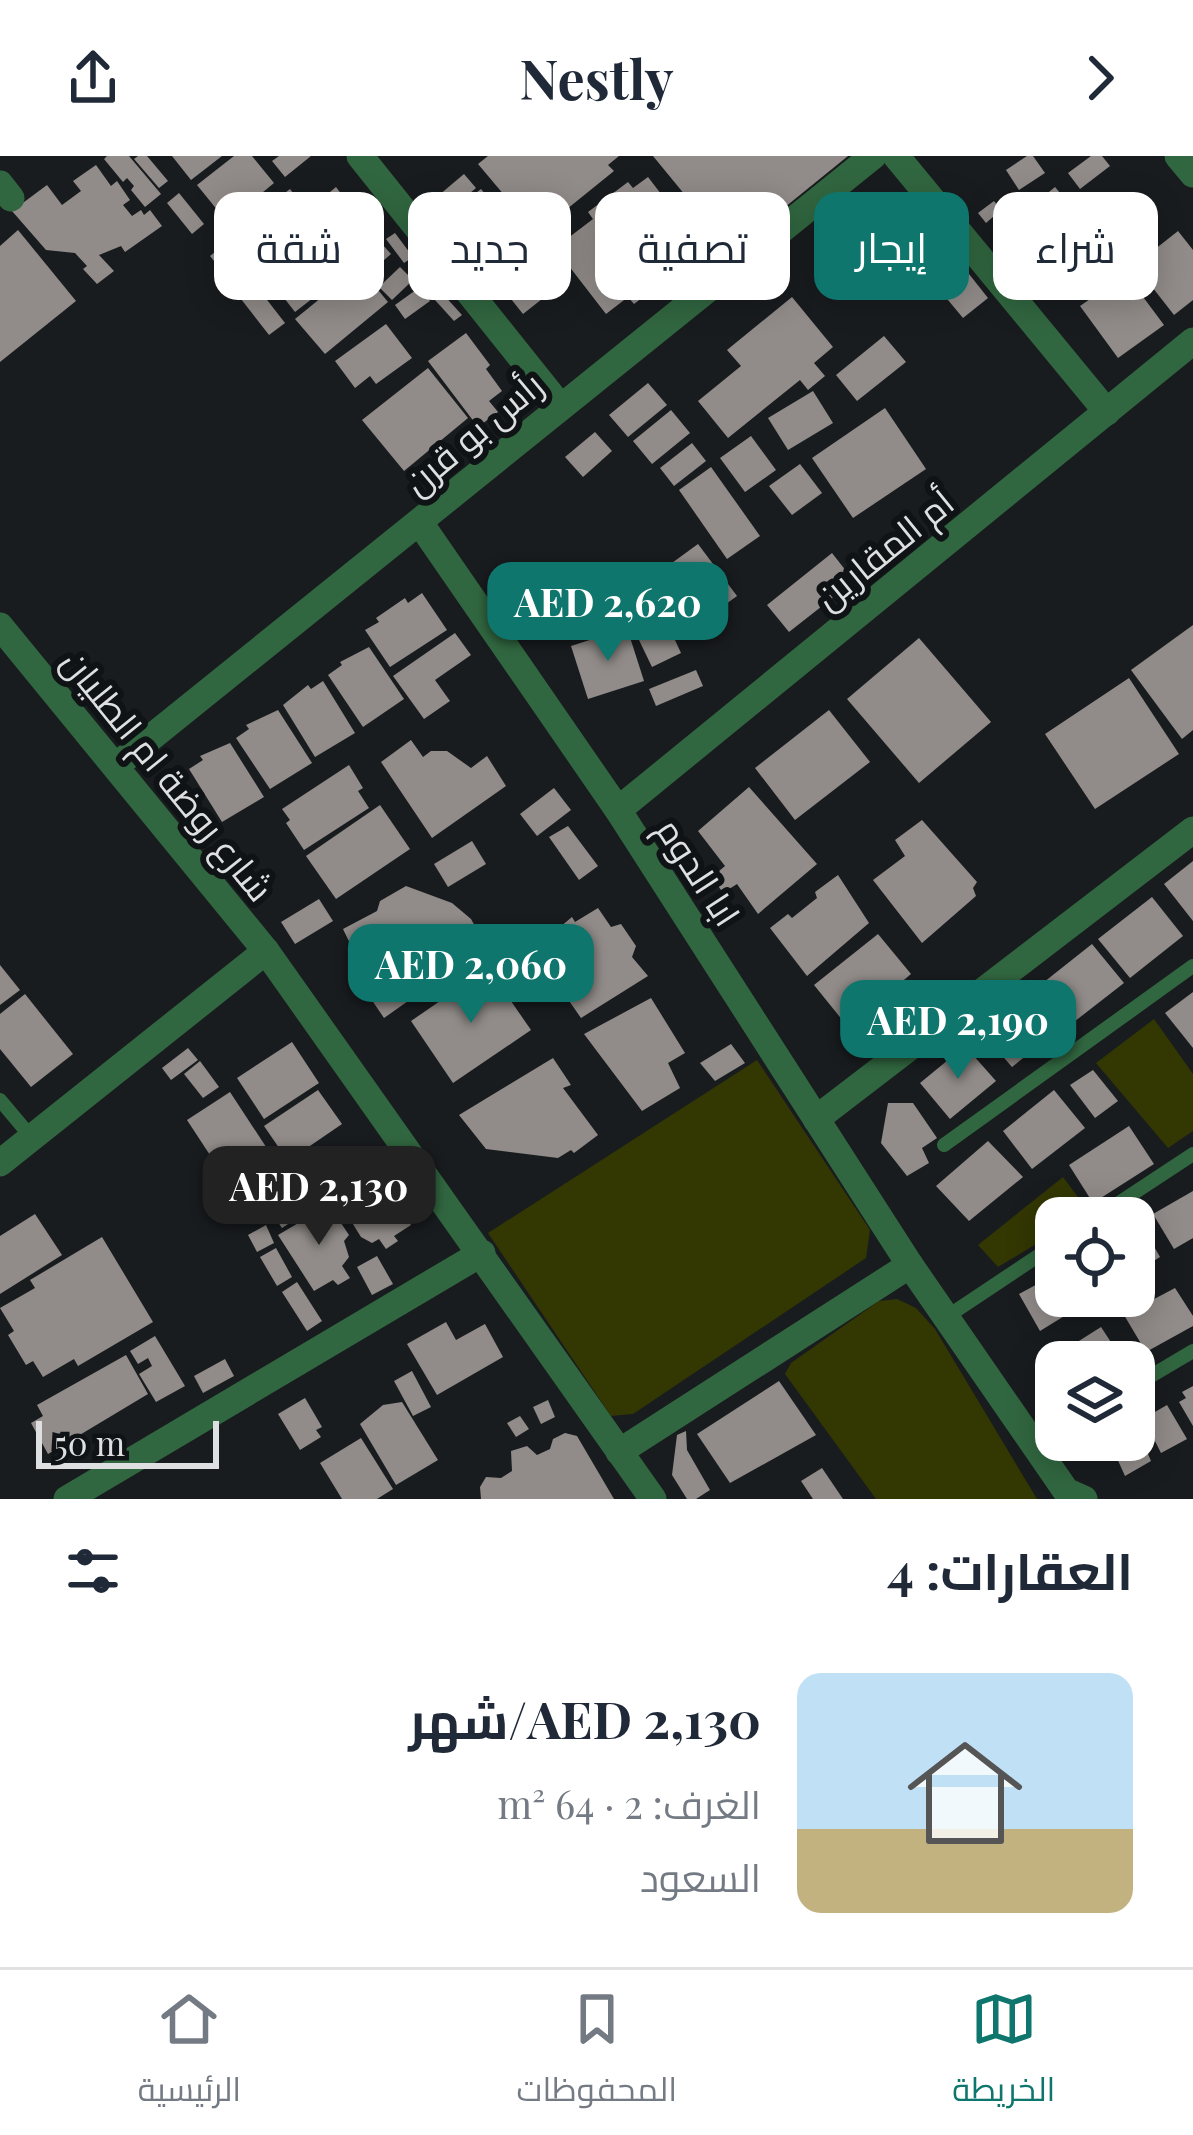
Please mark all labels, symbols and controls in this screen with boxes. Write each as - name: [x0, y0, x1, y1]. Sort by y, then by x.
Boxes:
- text: Nestly: [520, 42, 673, 114]
- icon: share: [60, 45, 126, 111]
- icon: forward: [1067, 45, 1133, 111]
- chip: شقة: [214, 192, 384, 300]
- chip: جديد: [408, 192, 571, 300]
- chip: تصفية: [595, 192, 790, 300]
- chip: إيجار: [814, 192, 969, 300]
- chip: شراء: [993, 192, 1158, 300]
- street label: رأس بو قرن: [392, 360, 552, 504]
- street label: أم المقارين: [803, 477, 964, 621]
- pin: AED 2,620: [471, 562, 745, 664]
- text: AED 2,620: [514, 575, 702, 627]
- street label: شارع روضة ام الطليان: [50, 638, 286, 912]
- street label: ابا الدوم: [645, 808, 753, 936]
- pin: AED 2,060: [334, 924, 608, 1026]
- text: AED 2,060: [375, 937, 567, 989]
- pin: AED 2,190: [821, 980, 1095, 1082]
- text: AED 2,190: [867, 993, 1049, 1045]
- pin: AED 2,130: [182, 1146, 456, 1248]
- text: AED 2,130: [230, 1159, 408, 1211]
- map controls: [1035, 1197, 1155, 1461]
- button: locate: [1035, 1197, 1155, 1317]
- button: layers: [1035, 1341, 1155, 1461]
- scale bar: [36, 1415, 219, 1468]
- text: 50 m: [54, 1420, 125, 1464]
- text: العقارات: 4: [887, 1535, 1133, 1603]
- icon: filters: [60, 1538, 126, 1604]
- text: AED 2,130/شهر: [409, 1684, 761, 1752]
- icon: home: [893, 1721, 1037, 1865]
- text: الغرف: 2 · 64 m²: [498, 1777, 761, 1829]
- text: السعود: [640, 1850, 761, 1902]
- tab: الرئيسية: [138, 1986, 241, 2120]
- tab: المحفوظات: [516, 1986, 677, 2120]
- tab: الخريطة: [952, 1986, 1055, 2120]

